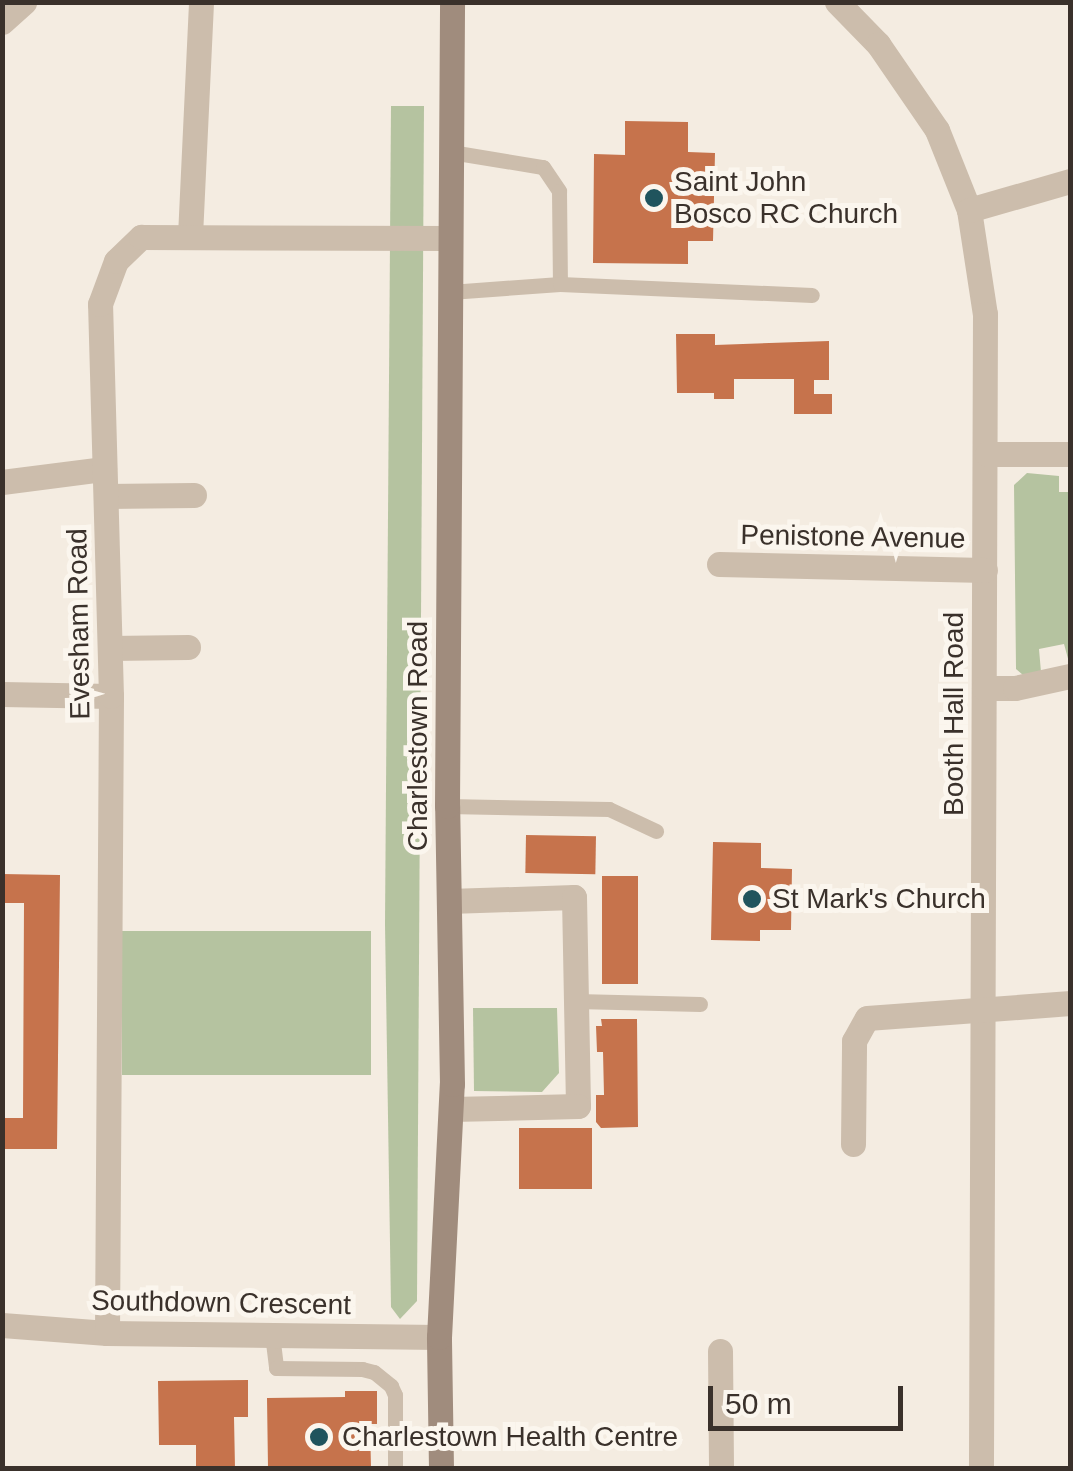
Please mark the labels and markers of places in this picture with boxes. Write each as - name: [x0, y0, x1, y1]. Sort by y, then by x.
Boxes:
- place label: Saint John Bosco RC Church: [674, 165, 898, 231]
- marker: Saint John Bosco RC Church: [643, 187, 665, 209]
- place label: St Mark's Church: [772, 882, 986, 916]
- marker: St Mark's Church: [741, 888, 763, 910]
- place label: Charlestown Health Centre: [342, 1420, 678, 1454]
- marker: Charlestown Health Centre: [306, 1424, 332, 1450]

